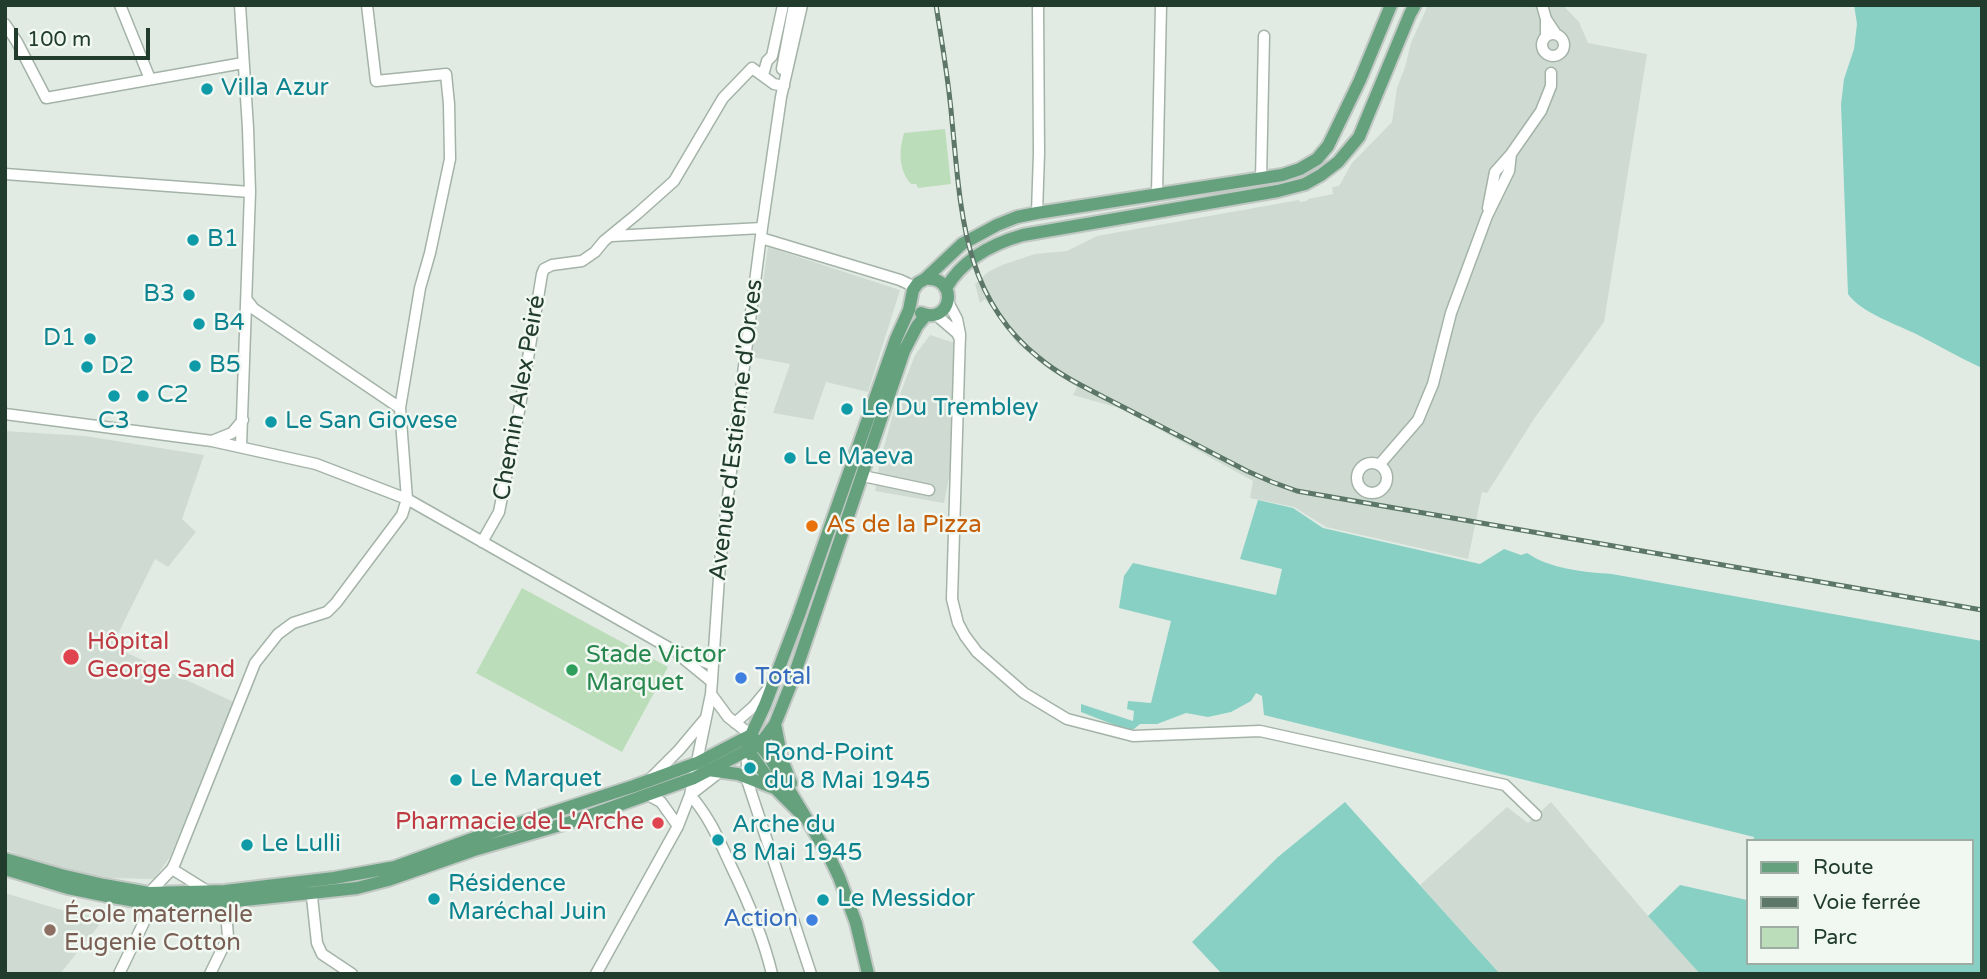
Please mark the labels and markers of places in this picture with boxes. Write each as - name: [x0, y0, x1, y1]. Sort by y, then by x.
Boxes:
- place label: Villa Azur: [221, 75, 329, 103]
- marker: Villa Azur: [199, 81, 215, 97]
- place label: B1: [207, 226, 239, 254]
- marker: B1: [185, 232, 201, 248]
- place label: B3: [143, 281, 175, 309]
- marker: B3: [181, 287, 197, 303]
- place label: B4: [213, 310, 245, 338]
- marker: B4: [191, 316, 207, 332]
- place label: D1: [43, 325, 76, 353]
- marker: D1: [82, 331, 98, 347]
- place label: B5: [209, 352, 241, 380]
- place label: D2: [101, 353, 134, 381]
- marker: B5: [187, 358, 203, 374]
- marker: D2: [79, 359, 95, 375]
- place label: C2: [157, 382, 189, 410]
- marker: C3: [106, 388, 122, 404]
- marker: C2: [135, 388, 151, 404]
- place label: Le Du Trembley: [861, 395, 1038, 423]
- marker: Le Du Trembley: [839, 401, 855, 417]
- place label: C3: [98, 408, 130, 436]
- place label: Le San Giovese: [285, 408, 458, 436]
- marker: Le San Giovese: [263, 414, 279, 430]
- place label: Le Maeva: [804, 444, 914, 472]
- marker: Le Maeva: [782, 450, 798, 466]
- place label: As de la Pizza: [826, 512, 982, 540]
- marker: As de la Pizza: [804, 518, 820, 534]
- place label: Hôpital George Sand: [87, 629, 235, 685]
- place label: Stade Victor Marquet: [586, 642, 726, 698]
- marker: Hôpital George Sand: [61, 647, 81, 667]
- marker: Stade Victor Marquet: [564, 662, 580, 678]
- place label: Total: [755, 664, 811, 692]
- marker: Total: [733, 670, 749, 686]
- place label: Rond-Point du 8 Mai 1945: [764, 740, 930, 796]
- marker: Rond-Point du 8 Mai 1945: [742, 760, 758, 776]
- place label: Le Marquet: [470, 766, 602, 794]
- marker: Le Marquet: [448, 772, 464, 788]
- place label: Pharmacie de L'Arche: [395, 809, 644, 837]
- place label: Arche du 8 Mai 1945: [732, 812, 862, 868]
- marker: Pharmacie de L'Arche: [650, 815, 666, 831]
- place label: Le Lulli: [261, 831, 341, 859]
- marker: Arche du 8 Mai 1945: [710, 832, 726, 848]
- marker: Le Lulli: [239, 837, 255, 853]
- place label: Résidence Maréchal Juin: [448, 871, 607, 927]
- place label: Le Messidor: [837, 886, 975, 914]
- marker: Résidence Maréchal Juin: [426, 891, 442, 907]
- marker: Le Messidor: [815, 892, 831, 908]
- place label: École maternelle Eugenie Cotton: [64, 902, 253, 958]
- place label: Action: [723, 906, 798, 934]
- marker: Action: [804, 912, 820, 928]
- marker: École maternelle Eugenie Cotton: [42, 922, 58, 938]

